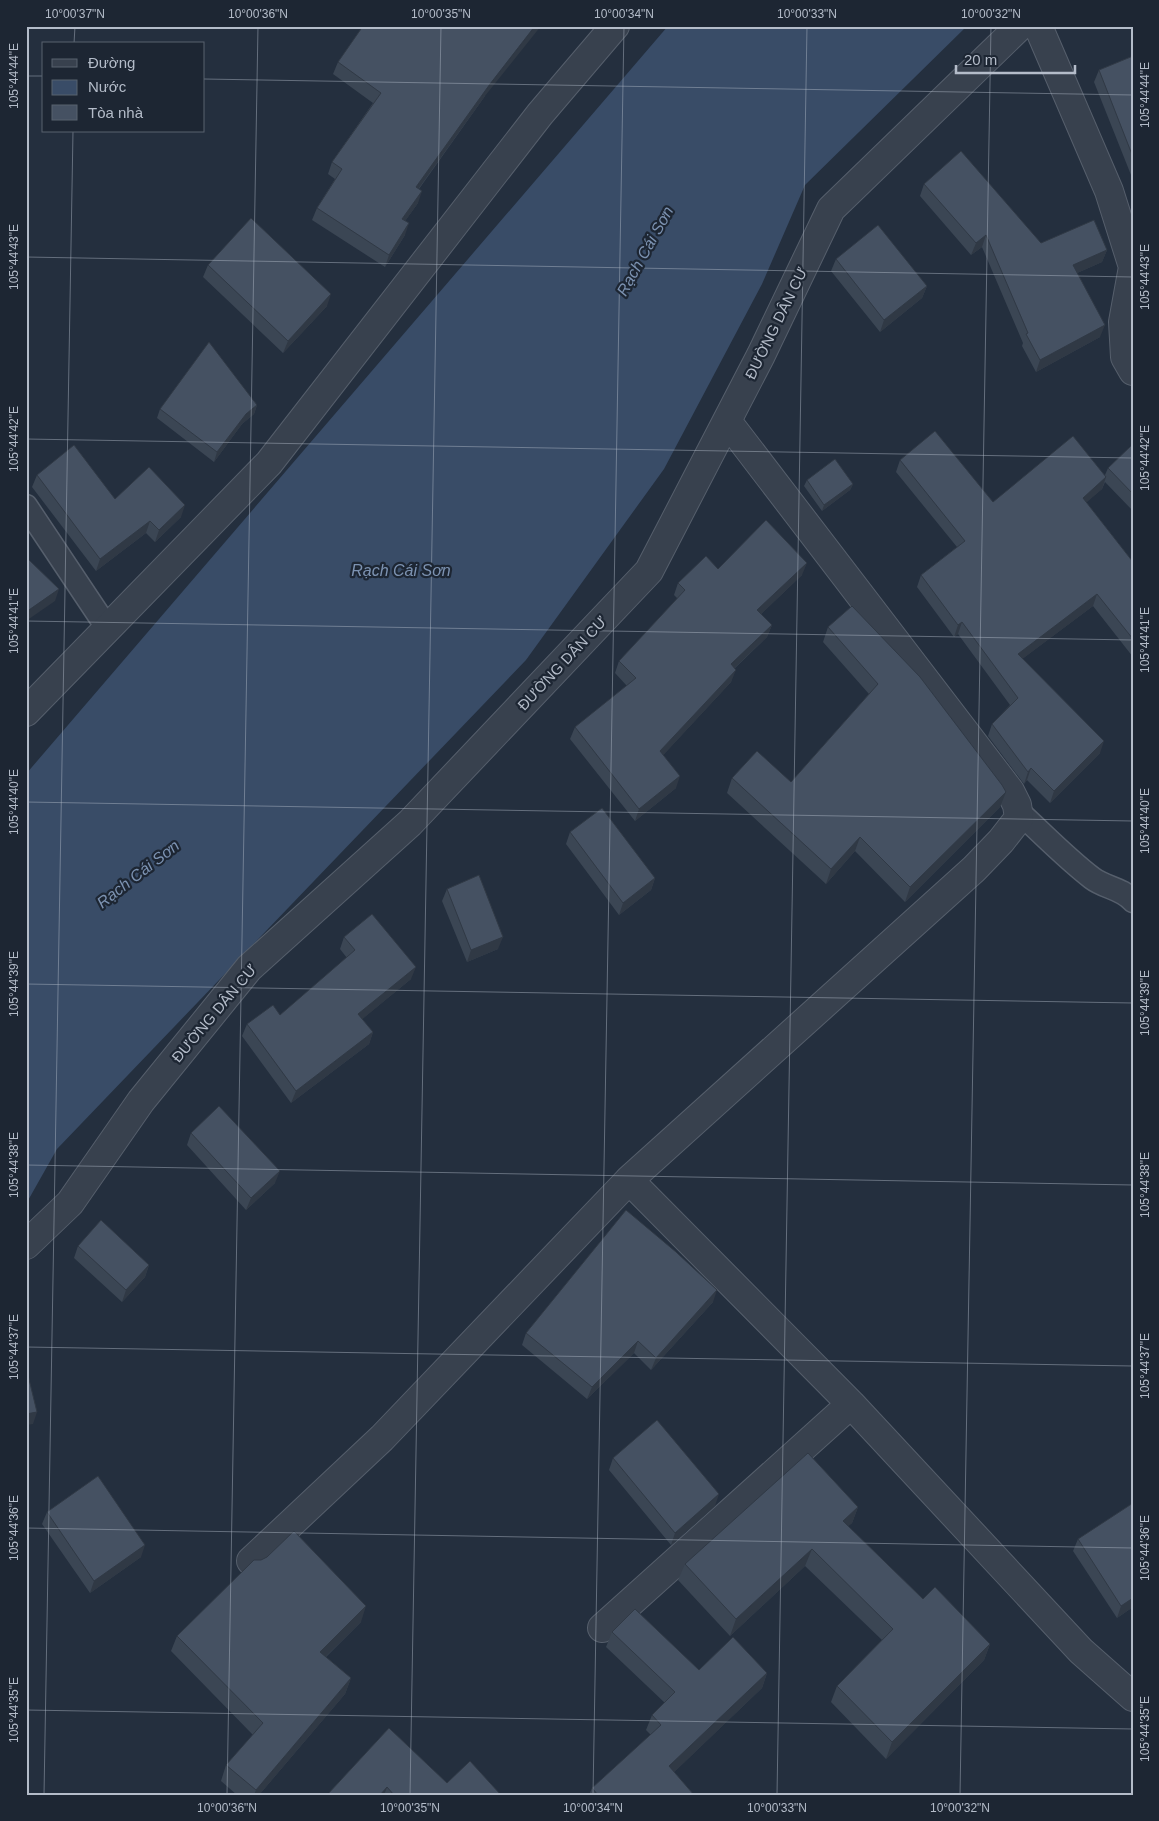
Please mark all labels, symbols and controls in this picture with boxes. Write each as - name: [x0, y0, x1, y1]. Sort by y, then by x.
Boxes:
- text: 10°00'37"N: [45, 7, 105, 21]
- text: 10°00'36"N: [228, 7, 288, 21]
- text: 10°00'35"N: [411, 7, 471, 21]
- text: 10°00'34"N: [594, 7, 654, 21]
- text: 10°00'33"N: [777, 7, 837, 21]
- text: 10°00'32"N: [961, 7, 1021, 21]
- legend: [42, 42, 205, 132]
- scale bar: [956, 42, 1075, 74]
- text: 105°44'44"E: [7, 43, 21, 109]
- text: 20 m: [964, 51, 997, 68]
- text: Đường: [88, 54, 135, 71]
- text: 105°44'44"E: [1138, 62, 1152, 128]
- text: Nước: [88, 78, 127, 95]
- text: Tòa nhà: [88, 104, 144, 121]
- water label: Rạch Cái Sơn: [613, 203, 677, 299]
- text: 105°44'43"E: [7, 224, 21, 290]
- text: 105°44'43"E: [1138, 244, 1152, 310]
- street label: ĐƯỜNG DÂN CƯ: [741, 264, 811, 382]
- text: 105°44'42"E: [7, 406, 21, 472]
- text: 105°44'42"E: [1138, 425, 1152, 491]
- water label: Rạch Cái Sơn: [351, 562, 451, 579]
- text: 105°44'41"E: [7, 588, 21, 654]
- text: 105°44'41"E: [1138, 607, 1152, 673]
- street label: ĐƯỜNG DÂN CƯ: [514, 612, 610, 714]
- text: 105°44'40"E: [7, 769, 21, 835]
- text: 105°44'40"E: [1138, 788, 1152, 854]
- water label: Rạch Cái Sơn: [94, 837, 183, 911]
- text: 105°44'39"E: [7, 951, 21, 1017]
- street label: ĐƯỜNG DÂN CƯ: [168, 960, 260, 1065]
- text: 105°44'39"E: [1138, 970, 1152, 1036]
- text: 105°44'38"E: [7, 1132, 21, 1198]
- text: 105°44'38"E: [1138, 1152, 1152, 1218]
- text: 105°44'37"E: [7, 1314, 21, 1380]
- text: 105°44'37"E: [1138, 1333, 1152, 1399]
- text: 105°44'36"E: [7, 1495, 21, 1561]
- text: 105°44'36"E: [1138, 1515, 1152, 1581]
- text: 105°44'35"E: [7, 1677, 21, 1743]
- text: 105°44'35"E: [1138, 1696, 1152, 1762]
- text: 10°00'36"N: [197, 1801, 257, 1815]
- text: 10°00'35"N: [380, 1801, 440, 1815]
- text: 10°00'34"N: [563, 1801, 623, 1815]
- text: 10°00'33"N: [747, 1801, 807, 1815]
- text: 10°00'32"N: [930, 1801, 990, 1815]

